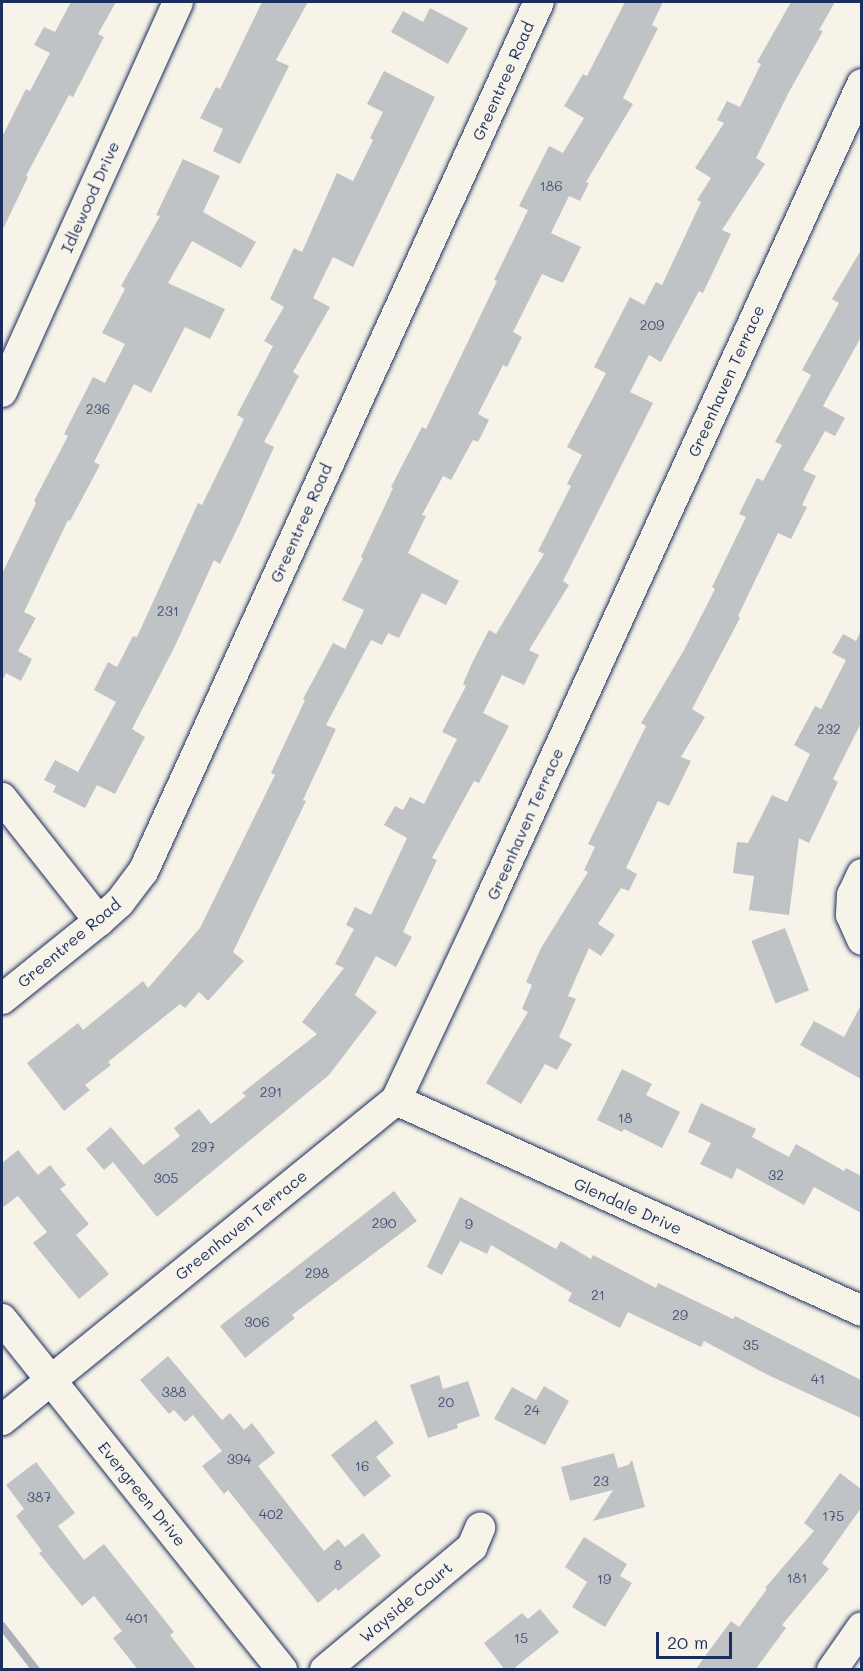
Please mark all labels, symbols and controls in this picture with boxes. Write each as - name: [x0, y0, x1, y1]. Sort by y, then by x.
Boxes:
- street label: Greentree Road: [468, 18, 538, 144]
- street label: Idlewood Drive: [57, 138, 123, 256]
- house number: 186: [539, 178, 563, 194]
- street label: Greenhaven Terrace: [684, 302, 768, 460]
- house number: 209: [640, 317, 664, 333]
- house number: 236: [86, 401, 110, 417]
- street label: Greentree Road: [266, 460, 336, 586]
- house number: 231: [157, 603, 179, 619]
- house number: 232: [817, 721, 841, 737]
- street label: Greenhaven Terrace: [483, 745, 567, 903]
- street label: Greentree Road: [14, 894, 124, 992]
- house number: 291: [260, 1084, 282, 1100]
- house number: 18: [618, 1110, 632, 1126]
- house number: 297: [191, 1139, 215, 1155]
- street label: Greenhaven Terrace: [171, 1166, 311, 1284]
- house number: 32: [768, 1167, 784, 1183]
- house number: 305: [153, 1170, 179, 1186]
- street label: Glendale Drive: [571, 1174, 685, 1238]
- house number: 290: [372, 1215, 396, 1231]
- house number: 9: [465, 1216, 473, 1232]
- house number: 298: [305, 1265, 329, 1281]
- house number: 21: [591, 1287, 605, 1303]
- house number: 29: [672, 1307, 688, 1323]
- house number: 306: [244, 1314, 270, 1330]
- house number: 35: [743, 1337, 759, 1353]
- house number: 41: [811, 1371, 825, 1387]
- house number: 388: [161, 1384, 187, 1400]
- house number: 20: [438, 1394, 454, 1410]
- house number: 24: [524, 1402, 540, 1418]
- street label: Evergreen Drive: [94, 1438, 190, 1550]
- house number: 394: [227, 1451, 251, 1467]
- house number: 16: [355, 1458, 369, 1474]
- house number: 23: [593, 1473, 609, 1489]
- house number: 387: [27, 1489, 51, 1505]
- house number: 402: [259, 1506, 283, 1522]
- house number: 175: [822, 1508, 844, 1524]
- house number: 8: [334, 1557, 342, 1573]
- street label: Wayside Court: [356, 1558, 456, 1646]
- house number: 181: [787, 1570, 807, 1586]
- house number: 19: [597, 1571, 611, 1587]
- house number: 401: [125, 1610, 149, 1626]
- scale bar: [659, 1620, 736, 1658]
- house number: 15: [514, 1630, 528, 1646]
- text: 20 m: [667, 1630, 708, 1654]

